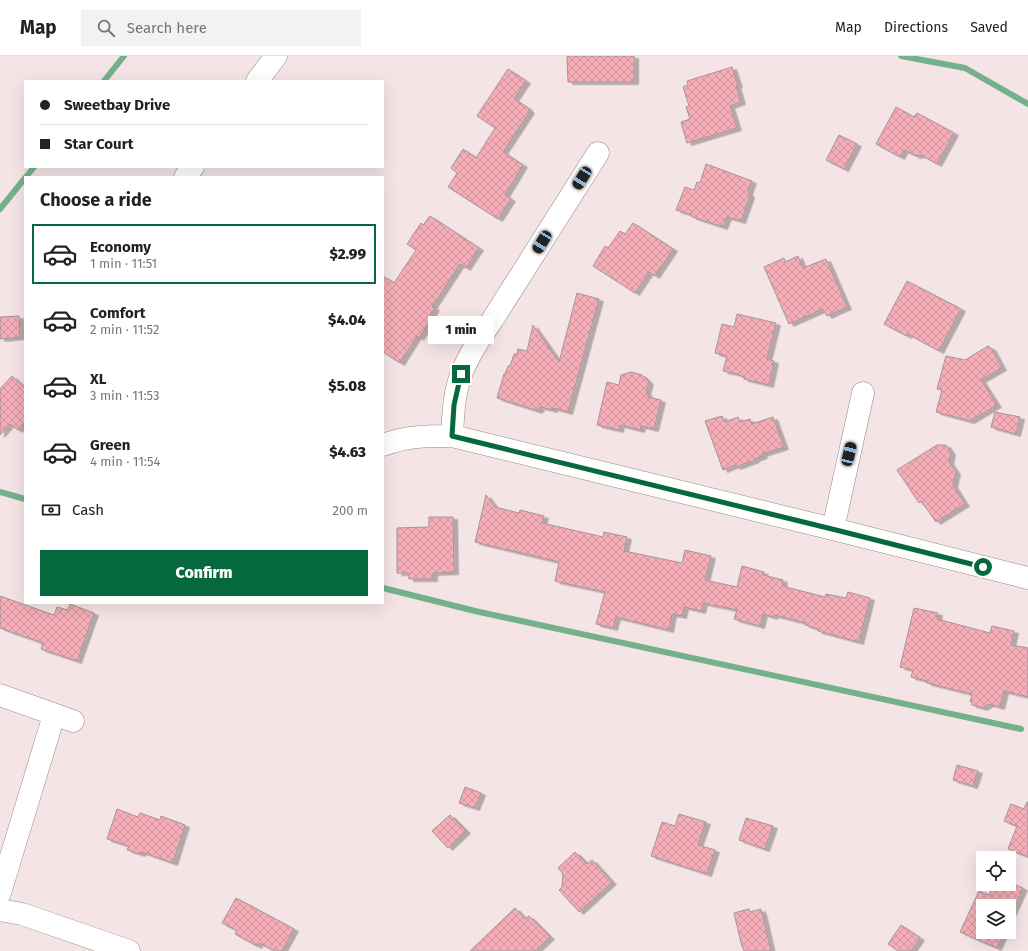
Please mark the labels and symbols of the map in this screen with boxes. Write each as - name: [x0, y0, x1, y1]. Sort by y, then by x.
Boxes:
- car: [571, 165, 593, 191]
- car: [531, 229, 553, 255]
- callout: 1 min: [428, 316, 494, 344]
- route end: [452, 365, 470, 383]
- car: [840, 441, 858, 467]
- route start: [974, 558, 992, 576]

